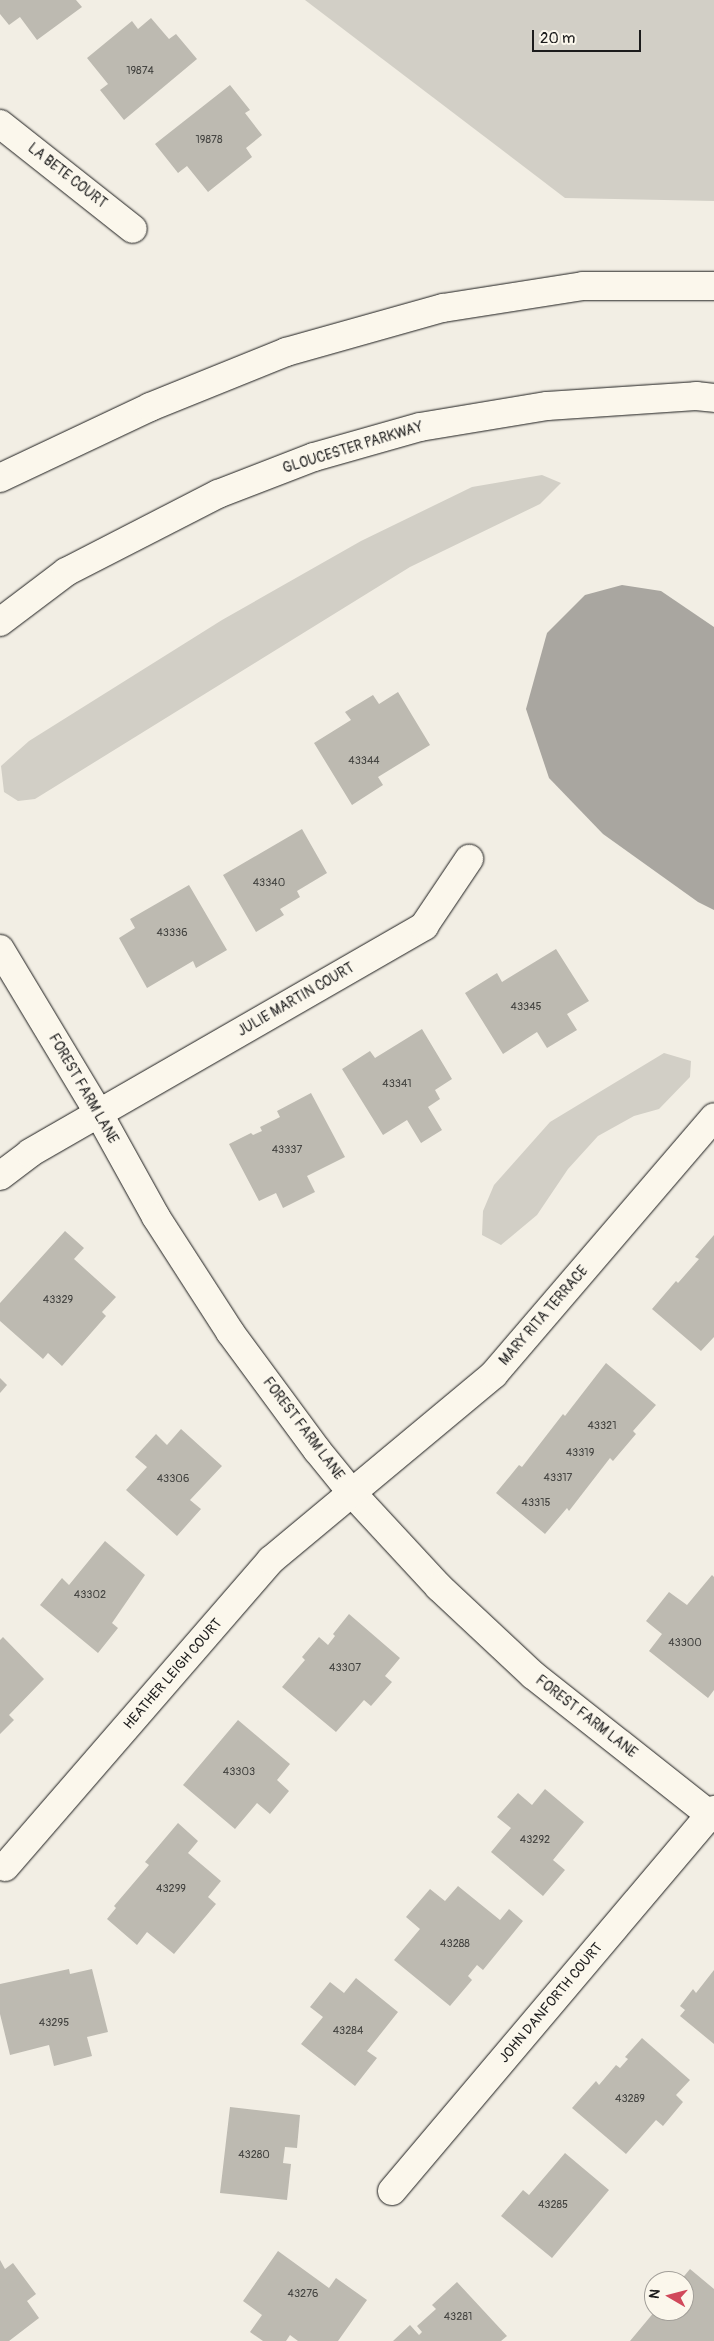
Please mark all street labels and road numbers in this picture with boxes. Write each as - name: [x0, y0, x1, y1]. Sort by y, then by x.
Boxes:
- street label: LA BETE COURT: [24, 140, 110, 212]
- street label: GLOUCESTER PARKWAY: [281, 419, 425, 477]
- street label: JULIE MARTIN COURT: [235, 960, 357, 1040]
- street label: FOREST FARM LANE: [45, 1031, 121, 1147]
- street label: MARY RITA TERRACE: [496, 1263, 592, 1369]
- street label: FOREST FARM LANE: [259, 1374, 347, 1484]
- street label: HEATHER LEIGH COURT: [120, 1615, 226, 1733]
- street label: FOREST FARM LANE: [532, 1672, 640, 1762]
- street label: JOHN DANFORTH COURT: [496, 1940, 606, 2066]

